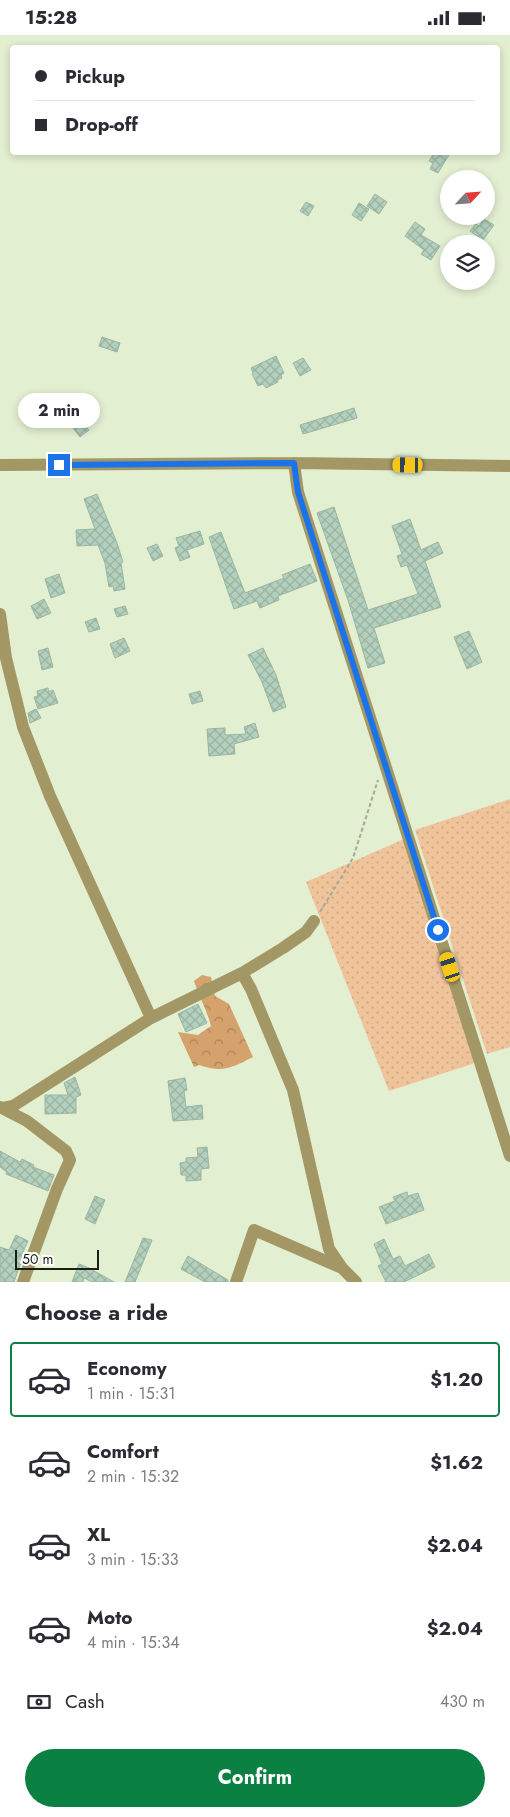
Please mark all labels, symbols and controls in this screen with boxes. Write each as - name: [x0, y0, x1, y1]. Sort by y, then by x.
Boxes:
- text: 15:28: [25, 4, 77, 31]
- text: Pickup: [65, 63, 125, 90]
- text: Drop-off: [65, 111, 138, 138]
- north arrow: [440, 170, 495, 225]
- map controls: [440, 170, 495, 290]
- button: layers: [440, 235, 495, 290]
- callout: 2 min: [18, 393, 100, 427]
- text: 2 min: [38, 399, 80, 422]
- route end: [48, 454, 70, 476]
- car: [392, 457, 423, 473]
- route start: [427, 919, 449, 941]
- car: [438, 950, 461, 984]
- scale bar: [15, 1247, 99, 1270]
- text: 50 m: [22, 1249, 53, 1269]
- text: Choose a ride: [25, 1296, 168, 1328]
- text: Economy: [87, 1355, 167, 1382]
- icon: car: [27, 1357, 72, 1402]
- text: $1.20: [430, 1366, 483, 1393]
- text: 1 min · 15:31: [87, 1382, 175, 1405]
- text: Comfort: [87, 1438, 159, 1465]
- icon: car: [27, 1440, 72, 1485]
- text: $1.62: [430, 1449, 483, 1476]
- text: 2 min · 15:32: [87, 1465, 179, 1488]
- text: XL: [87, 1521, 110, 1548]
- icon: car: [27, 1523, 72, 1568]
- text: $2.04: [427, 1532, 483, 1559]
- text: 3 min · 15:33: [87, 1548, 178, 1571]
- text: Moto: [87, 1604, 132, 1631]
- icon: car: [27, 1606, 72, 1651]
- text: $2.04: [427, 1615, 483, 1642]
- text: 4 min · 15:34: [87, 1631, 180, 1654]
- icon: cash: [25, 1688, 53, 1716]
- text: Cash: [65, 1688, 105, 1715]
- text: 430 m: [440, 1690, 485, 1713]
- button: Confirm: [25, 1749, 485, 1807]

